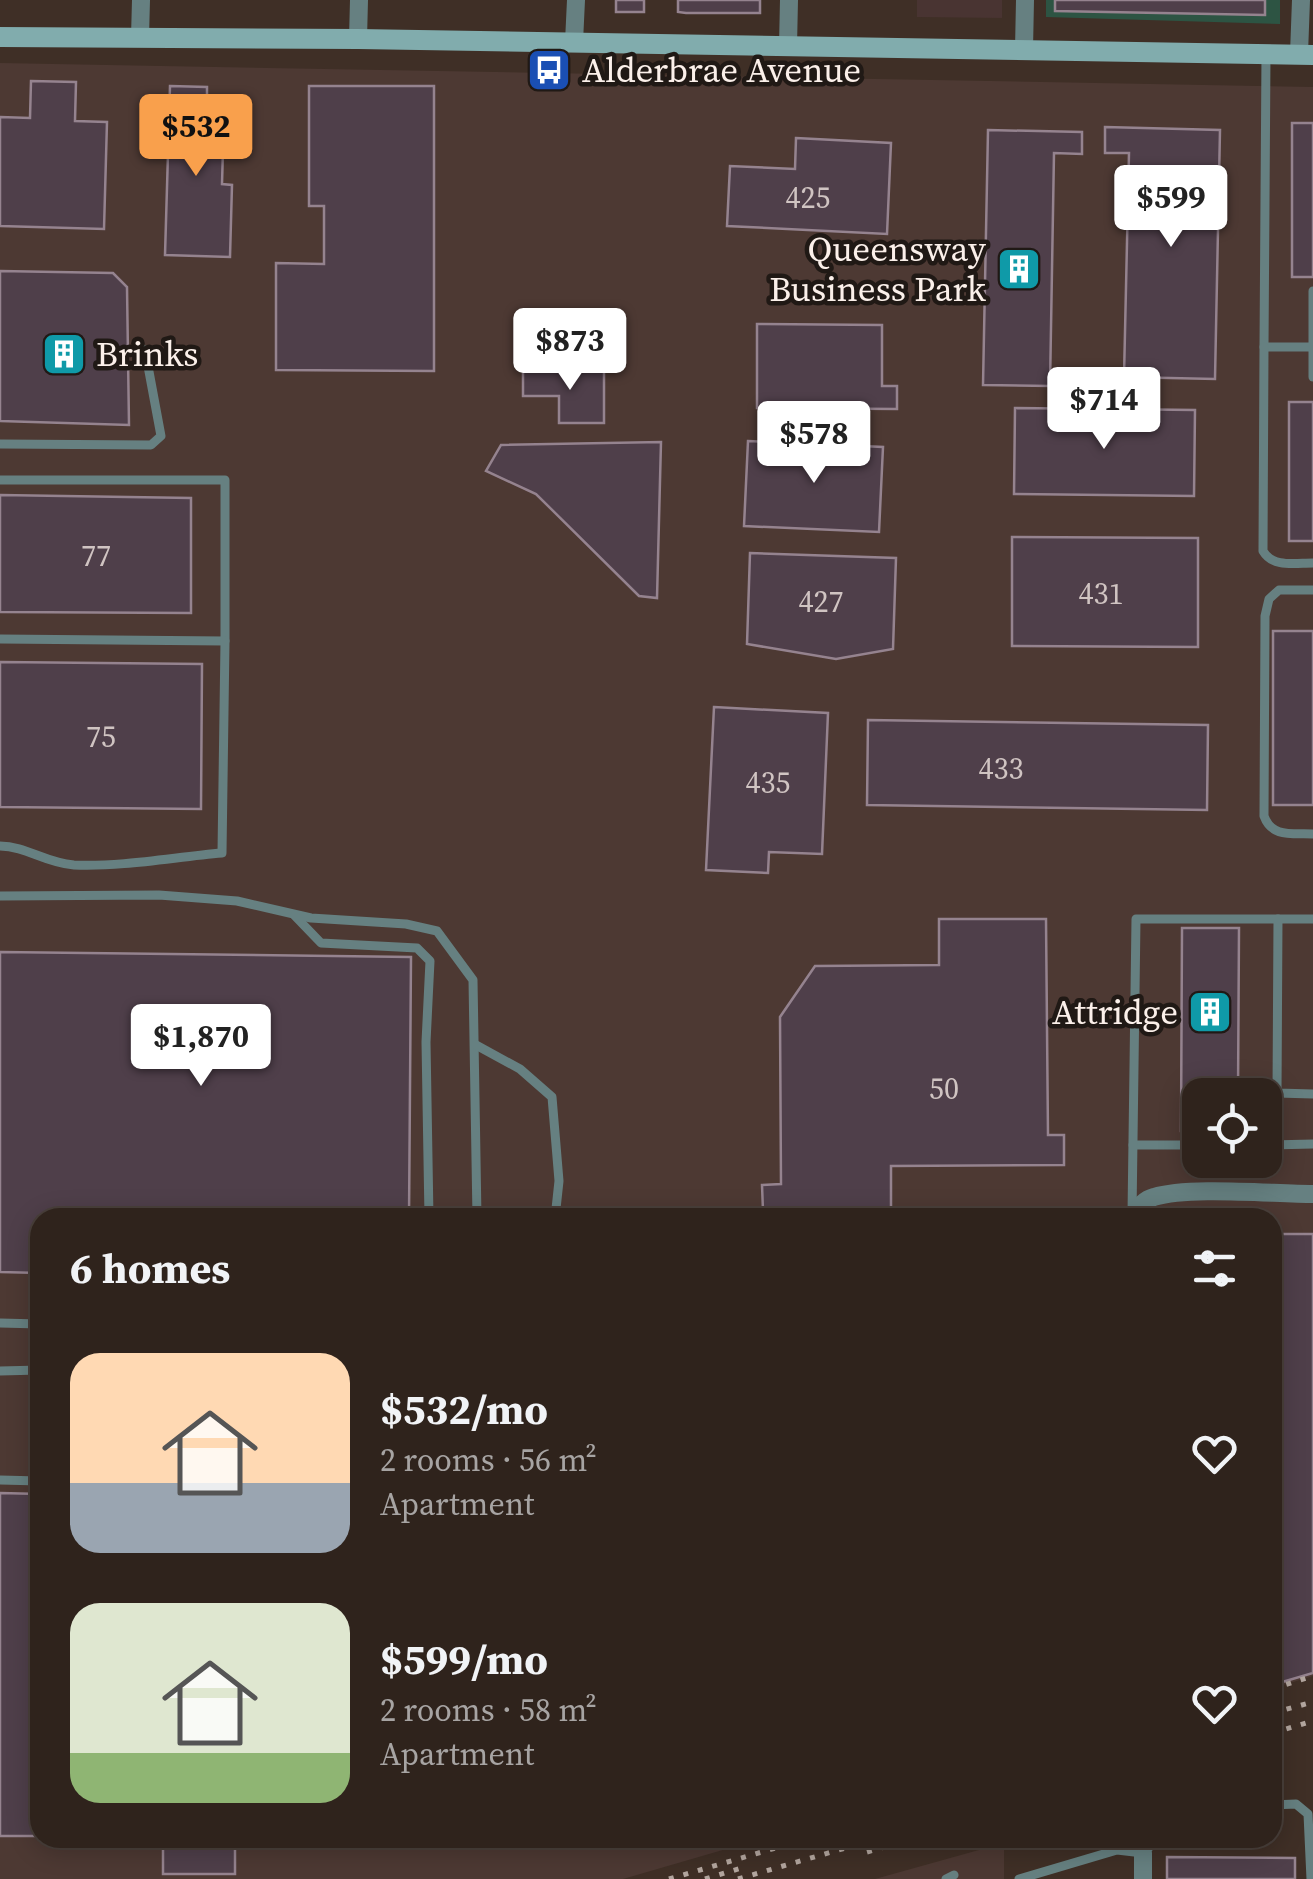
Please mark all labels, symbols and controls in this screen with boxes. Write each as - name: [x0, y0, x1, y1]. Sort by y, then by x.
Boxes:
- place label: Alderbrae Avenue: [582, 46, 861, 94]
- bus stop icon: Alderbrae Avenue: [526, 47, 572, 93]
- pin: $532: [137, 94, 255, 179]
- text: $532: [161, 104, 231, 148]
- pin: $599: [1112, 165, 1230, 250]
- text: $599: [1136, 175, 1206, 219]
- house number: 425: [786, 177, 831, 218]
- place label: Queensway Business Park: [769, 225, 987, 313]
- building icon: Queensway Business Park: [996, 246, 1042, 292]
- pin: $873: [511, 308, 629, 393]
- text: $873: [535, 318, 605, 362]
- place label: Brinks: [96, 330, 198, 378]
- building icon: Brinks: [41, 331, 87, 377]
- pin: $714: [1045, 367, 1163, 452]
- text: $714: [1069, 377, 1139, 421]
- pin: $578: [755, 401, 873, 486]
- text: $578: [779, 411, 849, 455]
- house number: 77: [81, 535, 111, 576]
- house number: 431: [1079, 573, 1124, 614]
- house number: 427: [799, 581, 844, 622]
- house number: 75: [86, 716, 116, 757]
- house number: 433: [979, 748, 1024, 789]
- house number: 435: [746, 762, 791, 803]
- place label: Attridge: [1052, 988, 1178, 1036]
- building icon: Attridge: [1187, 989, 1233, 1035]
- pin: $1,870: [120, 1004, 282, 1089]
- text: $1,870: [153, 1014, 249, 1058]
- house number: 50: [929, 1068, 959, 1109]
- map controls: [1182, 1078, 1282, 1178]
- button: locate: [1182, 1078, 1282, 1178]
- text: 6 homes: [70, 1239, 230, 1297]
- icon: filters: [1187, 1241, 1242, 1296]
- text: $532/mo: [380, 1380, 548, 1438]
- icon: home: [150, 1393, 270, 1513]
- icon: heart: [1187, 1426, 1242, 1481]
- text: 2 rooms · 56 m²: [380, 1438, 597, 1482]
- text: Apartment: [380, 1482, 534, 1526]
- text: $599/mo: [380, 1630, 548, 1688]
- icon: home: [150, 1643, 270, 1763]
- icon: heart: [1187, 1676, 1242, 1731]
- text: 2 rooms · 58 m²: [380, 1688, 597, 1732]
- text: Apartment: [380, 1732, 534, 1776]

